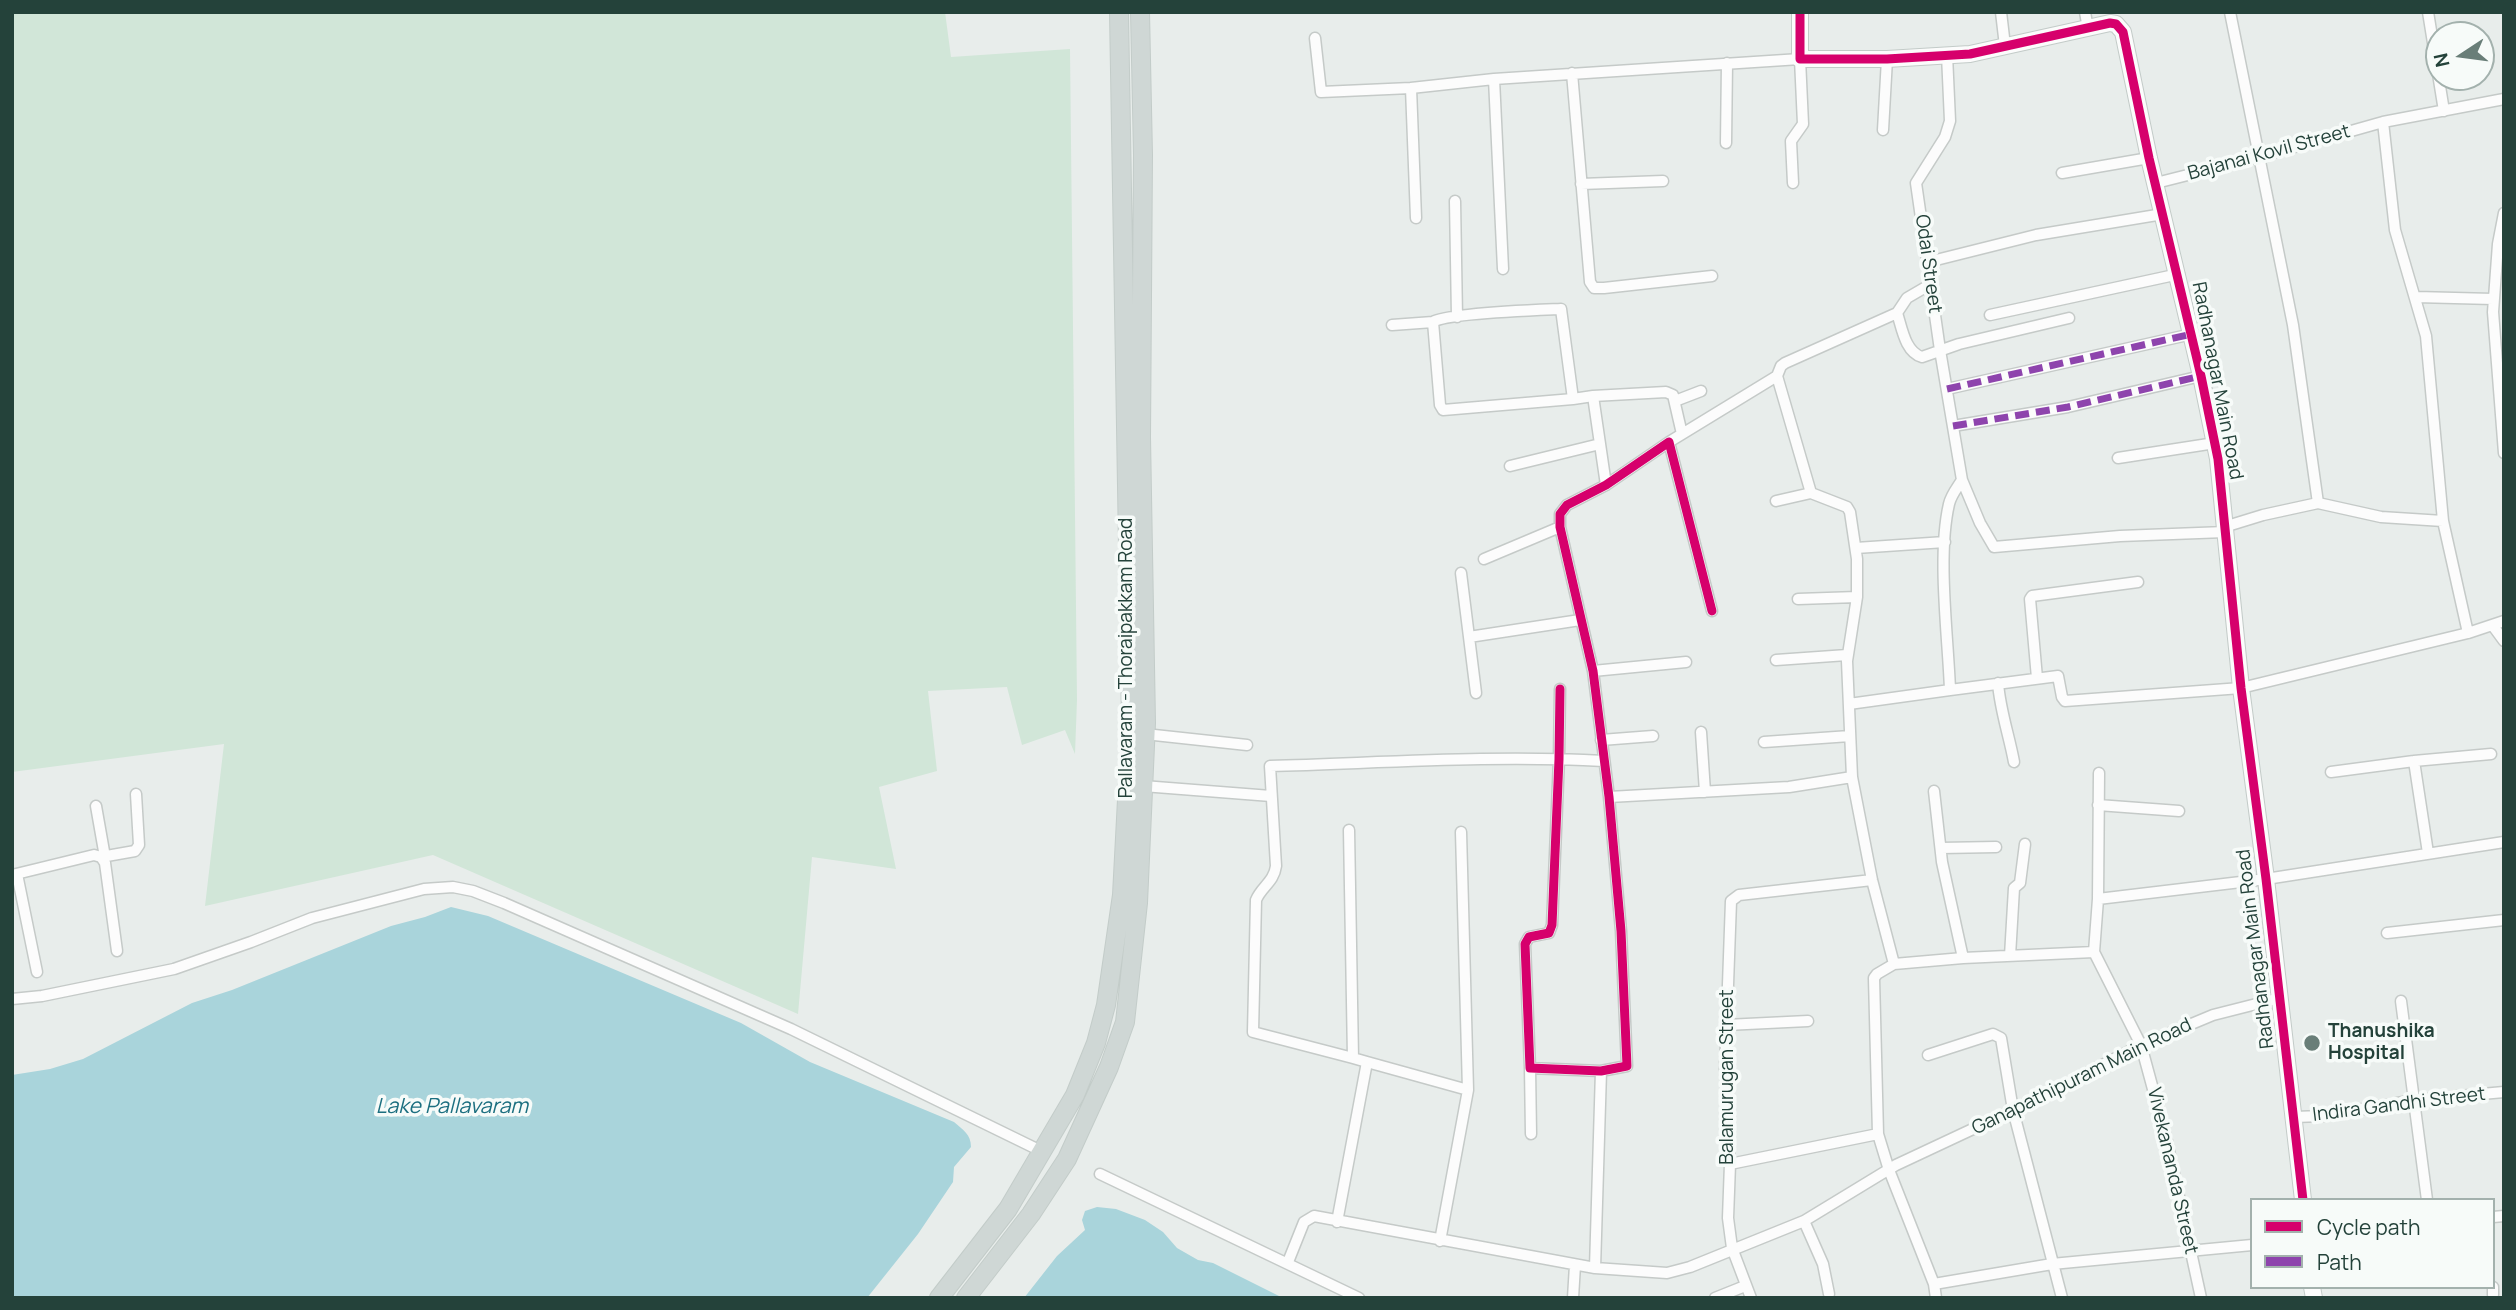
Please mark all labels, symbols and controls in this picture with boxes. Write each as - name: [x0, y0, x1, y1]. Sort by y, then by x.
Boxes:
- north arrow: [2425, 21, 2495, 91]
- text: N: [2427, 51, 2456, 70]
- street label: Bajanai Kovil Street: [2185, 120, 2353, 186]
- street label: Odai Street: [1910, 213, 1946, 315]
- street label: Radhanagar Main Road: [2187, 280, 2247, 482]
- street label: Pallavaram - Thoraipakkam Road: [1116, 518, 1138, 798]
- street label: Radhanagar Main Road: [2232, 848, 2280, 1050]
- street label: Balamurugan Street: [1717, 989, 1739, 1165]
- street label: Ganapathipuram Main Road: [1968, 1014, 2196, 1140]
- place label: Thanushika Hospital: [2328, 1021, 2435, 1065]
- marker: Thanushika Hospital: [2302, 1033, 2322, 1053]
- street label: Indira Gandhi Street: [2311, 1083, 2487, 1127]
- street label: Vivekananda Street: [2142, 1085, 2202, 1257]
- water label: Lake Pallavaram: [376, 1094, 528, 1120]
- legend: [2250, 1198, 2495, 1289]
- text: Cycle path: [2317, 1213, 2420, 1241]
- text: Path: [2317, 1248, 2362, 1276]

